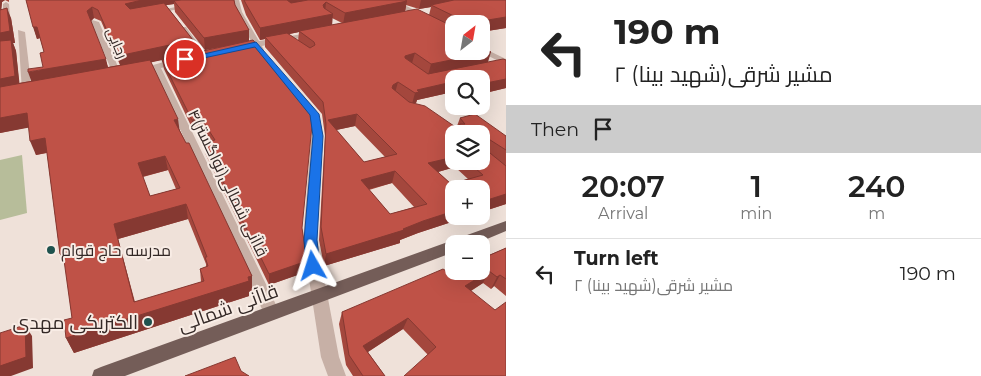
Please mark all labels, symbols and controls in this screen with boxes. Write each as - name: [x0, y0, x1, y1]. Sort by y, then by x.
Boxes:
- text: 190 m: [614, 10, 720, 53]
- north arrow: [445, 15, 490, 60]
- map controls: [445, 15, 490, 280]
- icon: left: [531, 20, 596, 85]
- street label: رجایی: [103, 25, 131, 61]
- pin: [164, 38, 206, 80]
- icon: arrive: [171, 45, 199, 73]
- text: ۲ مشیر شرقی(شهید بینا): [614, 61, 833, 88]
- button: search: [445, 70, 490, 115]
- street label: ۴قاآنی شمالی(نواگستر): [183, 106, 272, 260]
- icon: arrive: [589, 115, 617, 143]
- text: Then: [531, 118, 579, 141]
- button: layers: [445, 125, 490, 170]
- text: 20:07: [582, 168, 665, 205]
- text: 1: [751, 168, 762, 205]
- text: 240: [848, 168, 905, 205]
- button: +: [445, 180, 490, 225]
- text: Arrival: [598, 204, 648, 223]
- text: min: [740, 204, 772, 223]
- text: m: [868, 204, 885, 223]
- button: −: [445, 235, 490, 280]
- position arrow: [286, 239, 338, 291]
- place label: مدرسه حاج قوام: [61, 241, 171, 262]
- marker: مدرسه حاج قوام: [45, 244, 57, 256]
- text: Turn left: [574, 247, 659, 270]
- icon: left: [531, 260, 559, 288]
- text: 190 m: [900, 262, 956, 285]
- text: ۲ مشیر شرقی(شهید بینا): [574, 276, 733, 295]
- street label: قاآنی شمالی: [175, 279, 281, 337]
- place label: الکتریکی مهدی: [13, 311, 138, 334]
- marker: الکتریکی مهدی: [142, 316, 154, 328]

